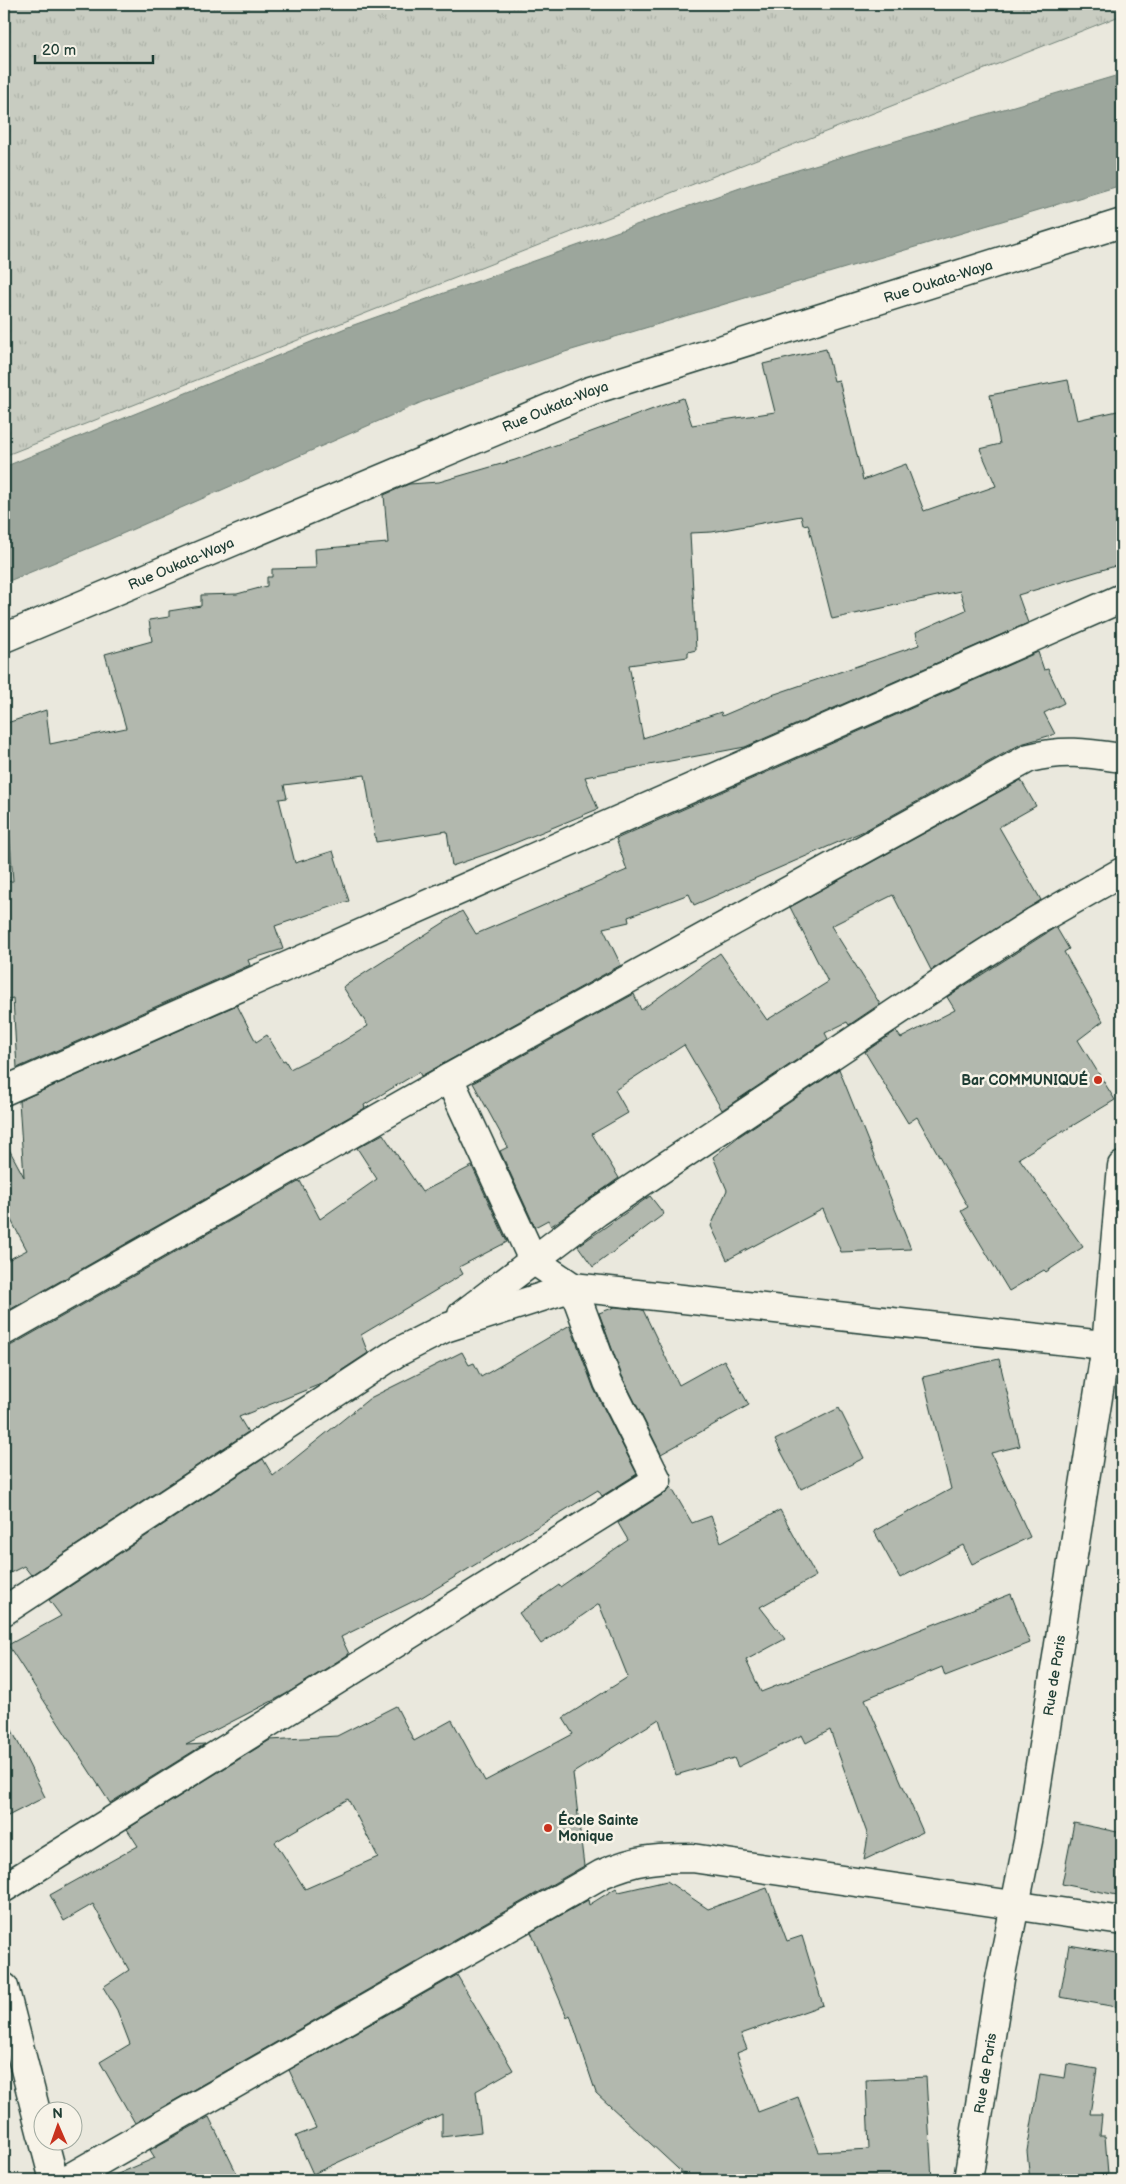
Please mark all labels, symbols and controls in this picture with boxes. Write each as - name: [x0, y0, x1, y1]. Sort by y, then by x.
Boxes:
- scale bar: [35, 32, 152, 64]
- text: 20 m: [42, 41, 76, 60]
- street label: Rue Oukata-Waya: [882, 256, 995, 307]
- street label: Rue Oukata-Waya: [500, 378, 611, 436]
- street label: Rue Oukata-Waya: [126, 534, 237, 594]
- place label: Bar COMMUNIQUÉ: [961, 1070, 1088, 1089]
- marker: Bar COMMUNIQUÉ: [1092, 1074, 1104, 1086]
- street label: Rue de Paris: [1040, 1634, 1069, 1717]
- place label: École Sainte Monique: [558, 1810, 638, 1845]
- marker: École Sainte Monique: [542, 1822, 554, 1834]
- street label: Rue de Paris: [971, 2032, 1000, 2115]
- north arrow: [32, 2102, 82, 2152]
- text: N: [52, 2105, 63, 2122]

